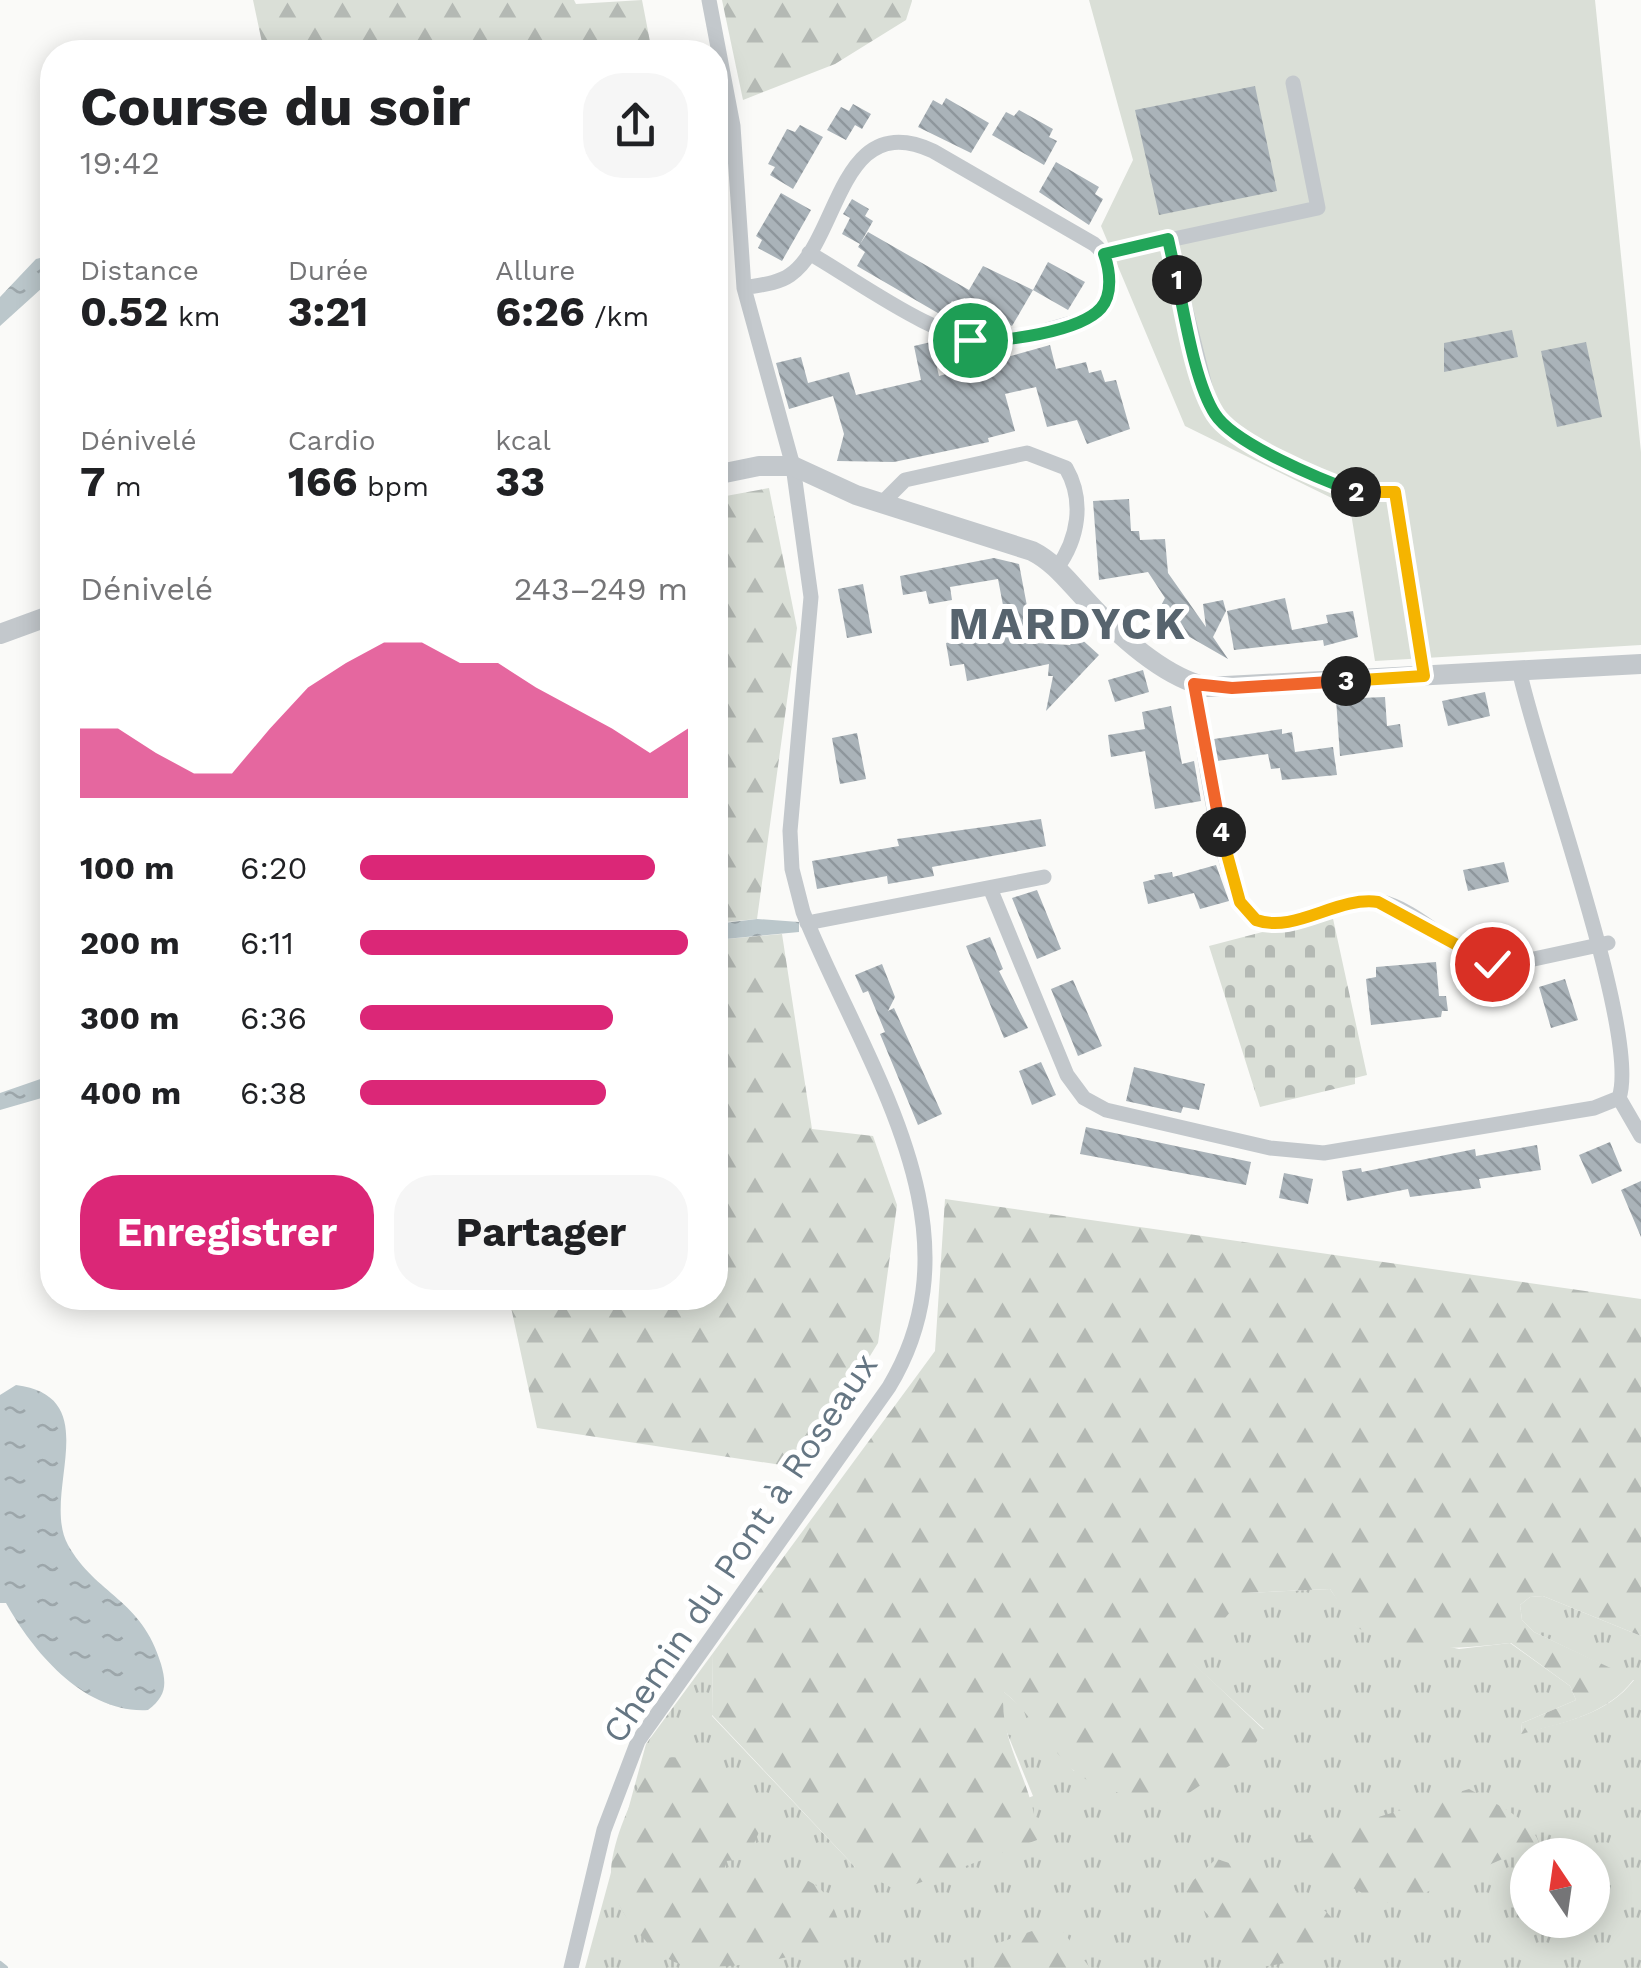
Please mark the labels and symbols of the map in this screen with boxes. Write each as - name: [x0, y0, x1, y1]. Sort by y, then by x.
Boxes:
- pin: 1: [1152, 255, 1202, 305]
- pin: [928, 298, 1013, 383]
- pin: 2: [1331, 467, 1381, 517]
- district label: MARDYCK: [948, 597, 1188, 650]
- pin: 3: [1321, 656, 1371, 706]
- pin: 4: [1196, 807, 1246, 857]
- pin: [1450, 922, 1535, 1007]
- street label: Chemin du Pont à Roseaux: [594, 1345, 886, 1751]
- north arrow: [1510, 1838, 1610, 1938]

